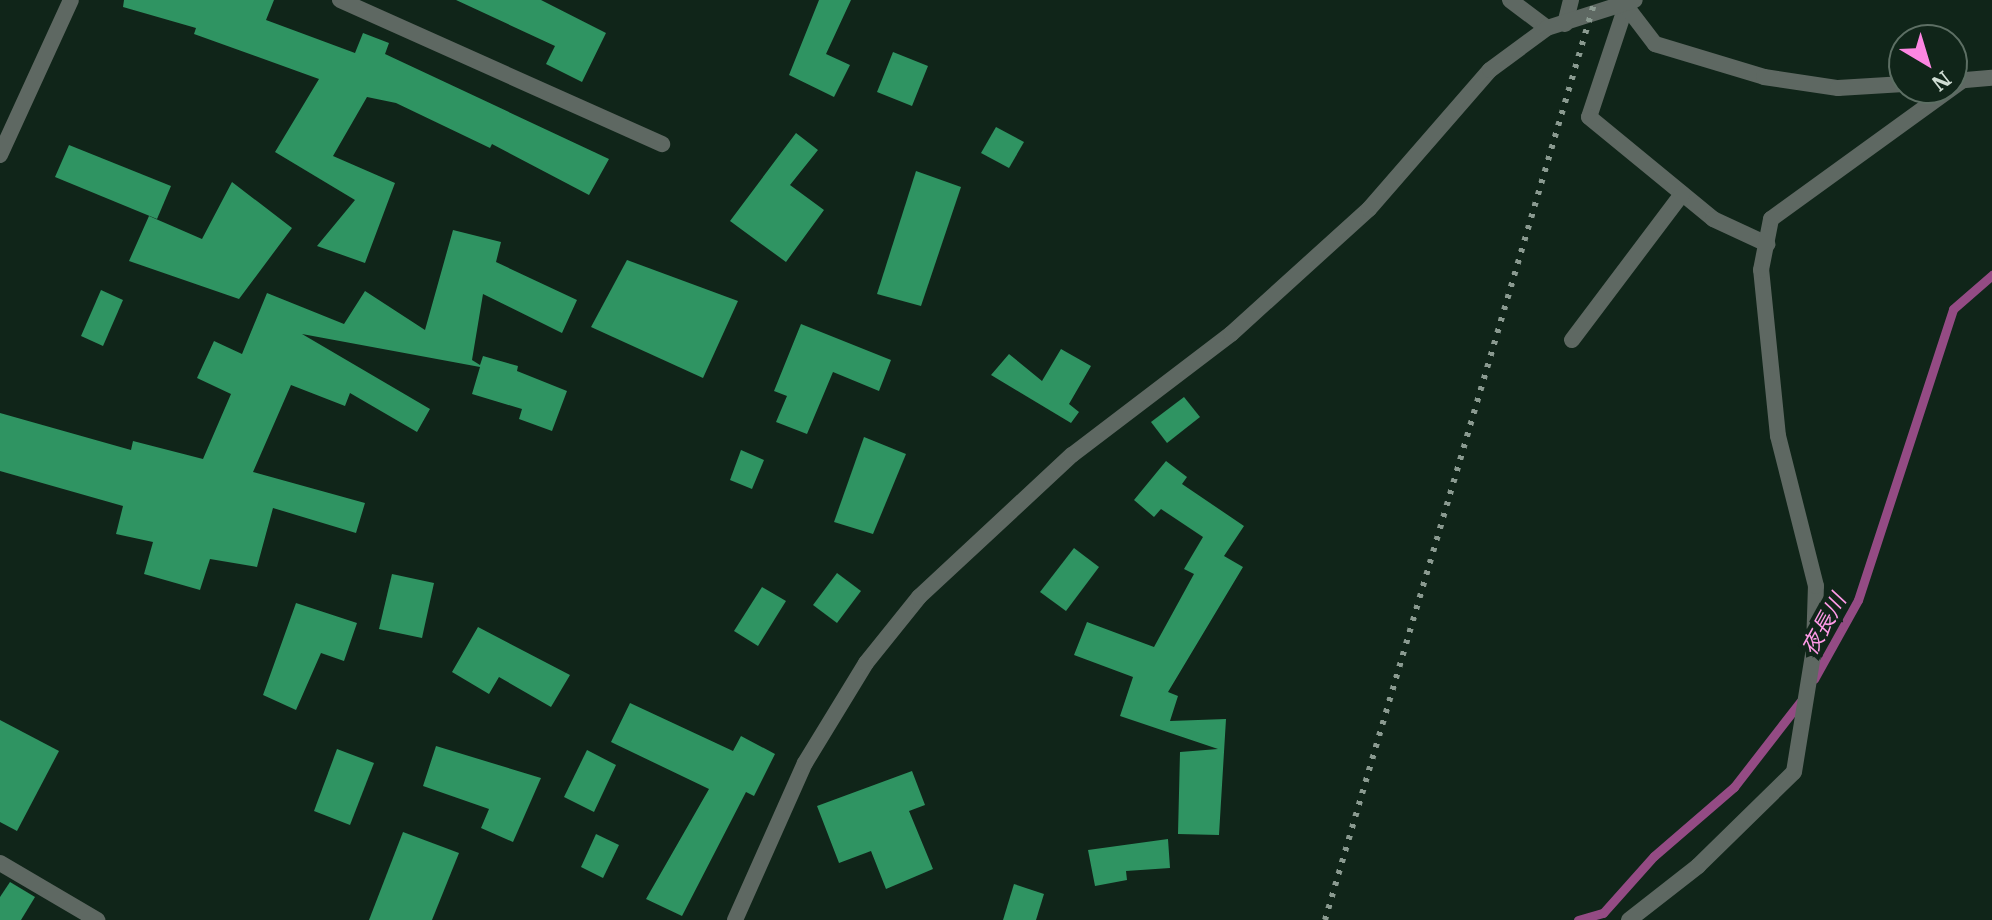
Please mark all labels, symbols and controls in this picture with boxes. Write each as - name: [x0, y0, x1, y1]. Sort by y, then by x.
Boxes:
- north arrow: [1888, 24, 1968, 104]
- text: N: [1926, 65, 1958, 99]
- water label: 夜長川: [1795, 589, 1851, 659]

